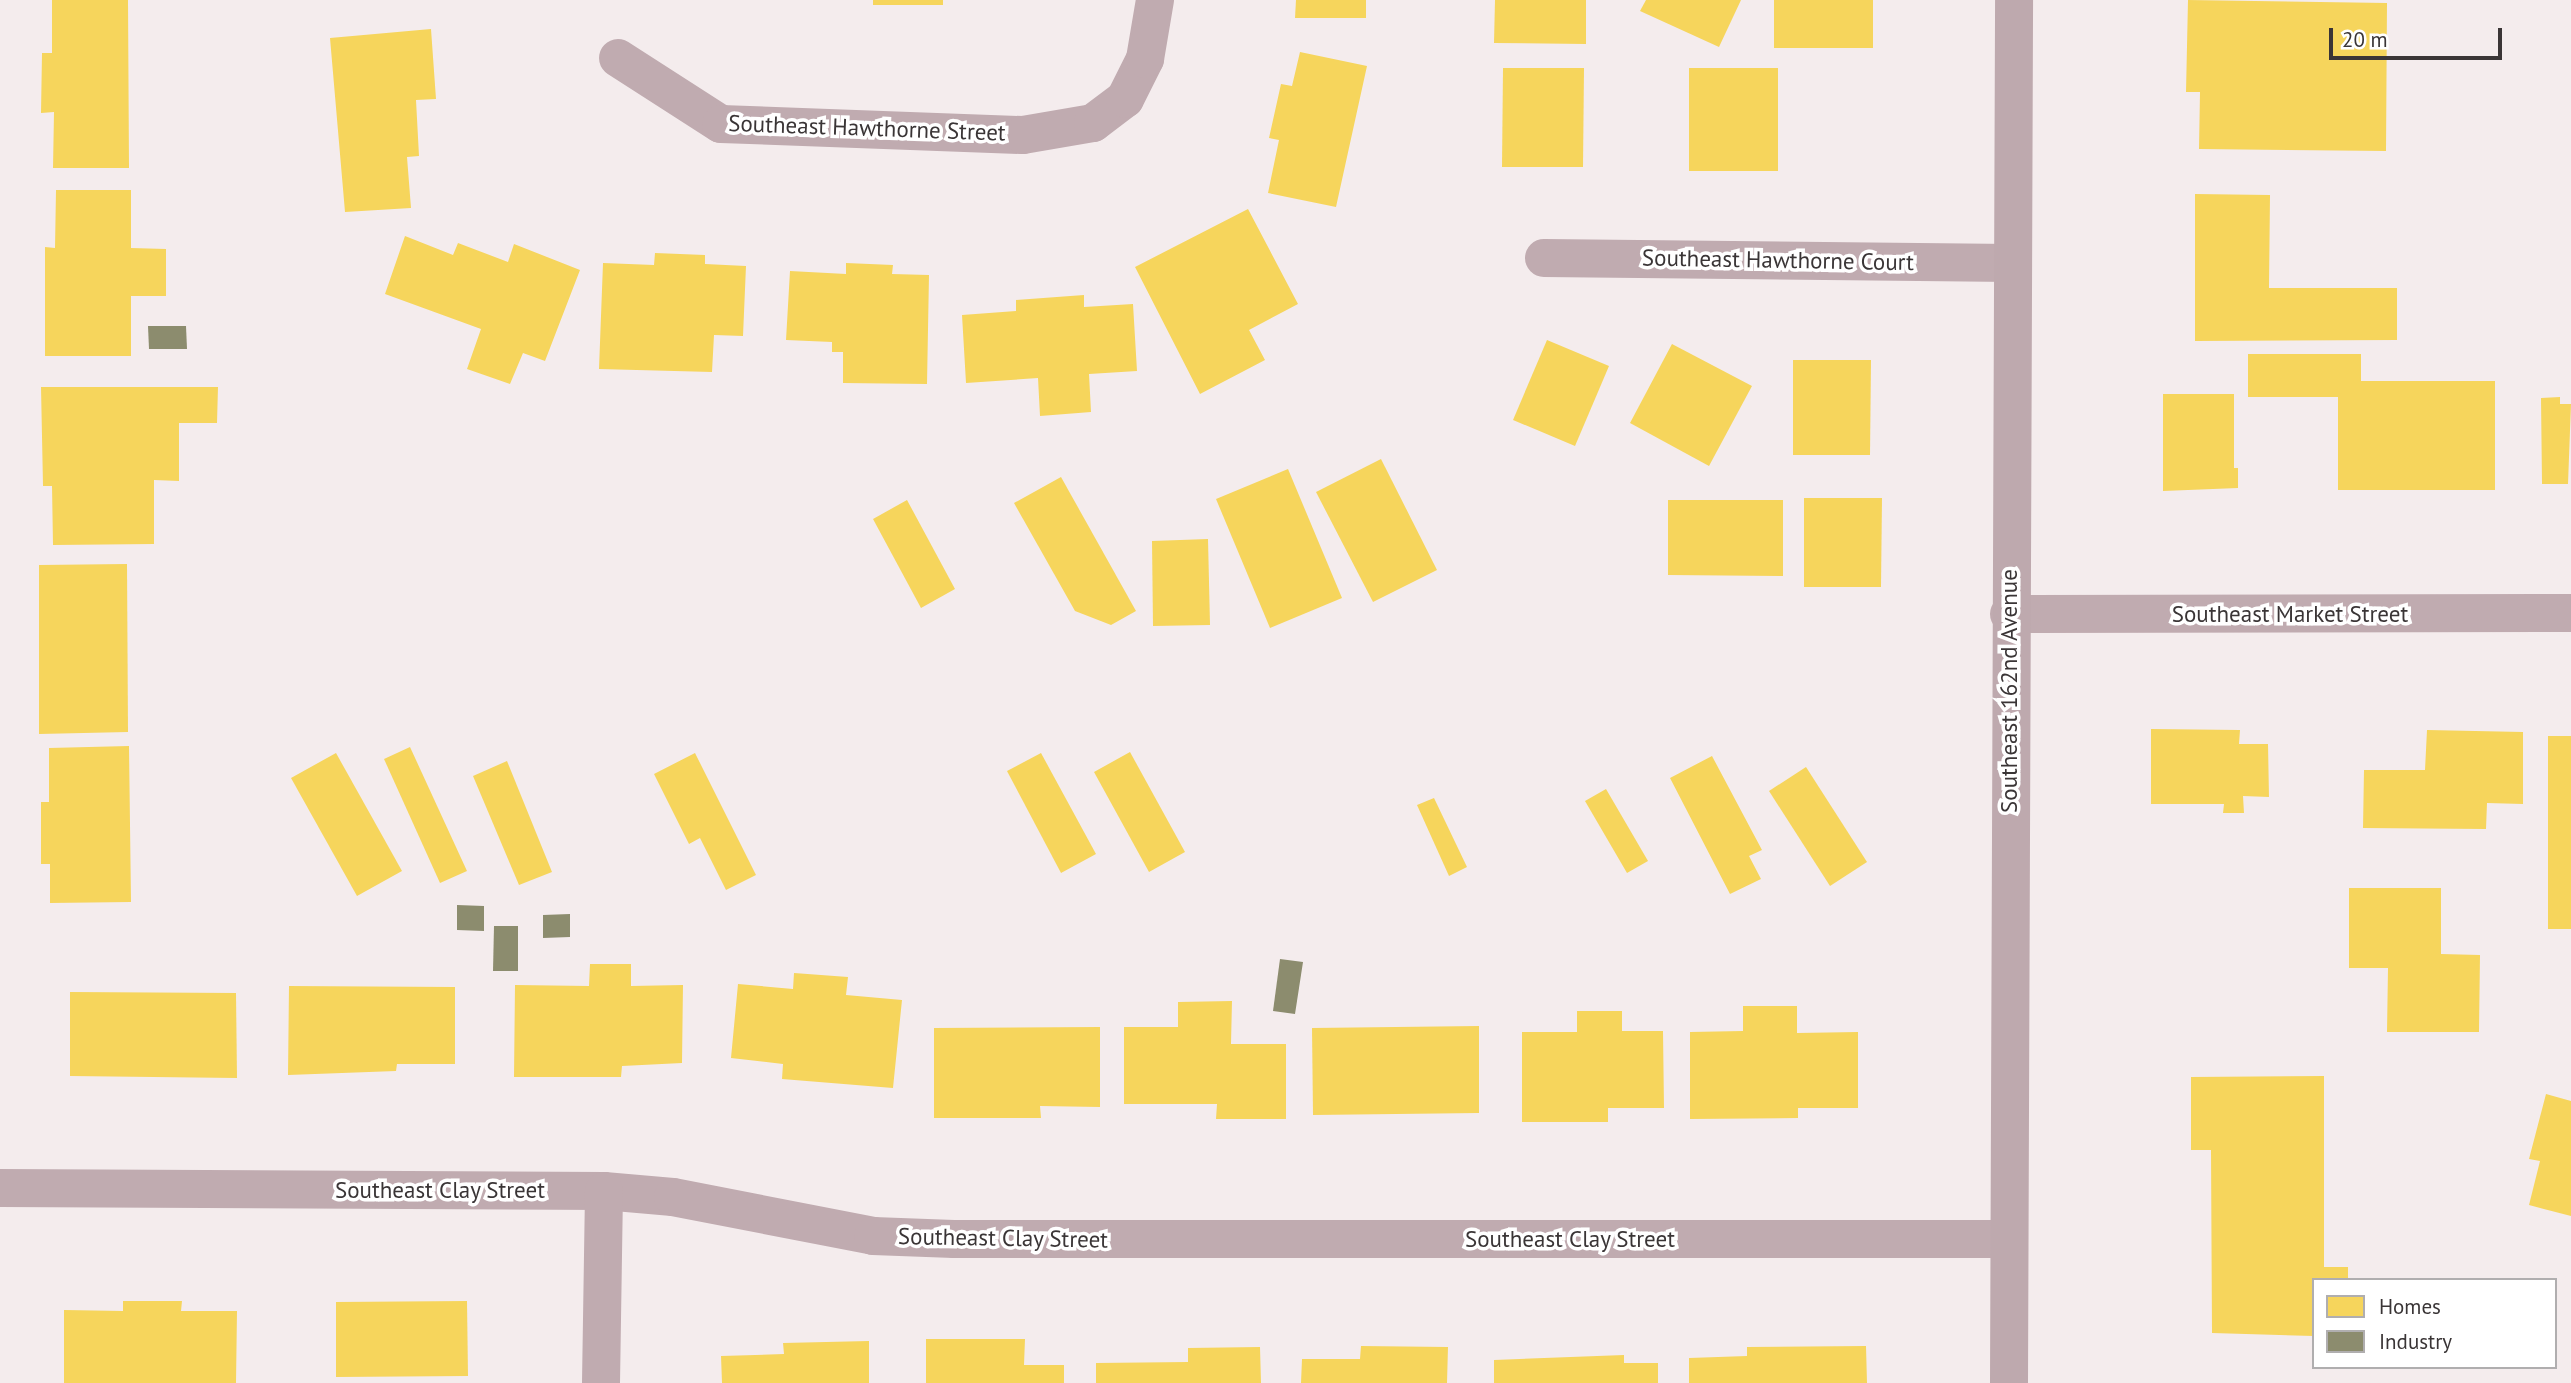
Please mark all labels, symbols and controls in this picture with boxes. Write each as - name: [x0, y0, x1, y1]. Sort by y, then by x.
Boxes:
- scale bar: [2333, 14, 2506, 58]
- text: 20 m: [2342, 26, 2388, 53]
- street label: Southeast Hawthorne Street: [728, 109, 1006, 147]
- street label: Southeast Hawthorne Court: [1642, 244, 1914, 276]
- street label: Southeast 162nd Avenue: [1995, 569, 2023, 813]
- street label: Southeast Market Street: [2172, 600, 2408, 628]
- street label: Southeast Clay Street: [335, 1176, 545, 1204]
- street label: Southeast Clay Street: [897, 1222, 1109, 1254]
- street label: Southeast Clay Street: [1465, 1225, 1675, 1253]
- legend: [2312, 1278, 2557, 1369]
- text: Homes: [2379, 1293, 2441, 1320]
- text: Industry: [2379, 1328, 2452, 1355]

